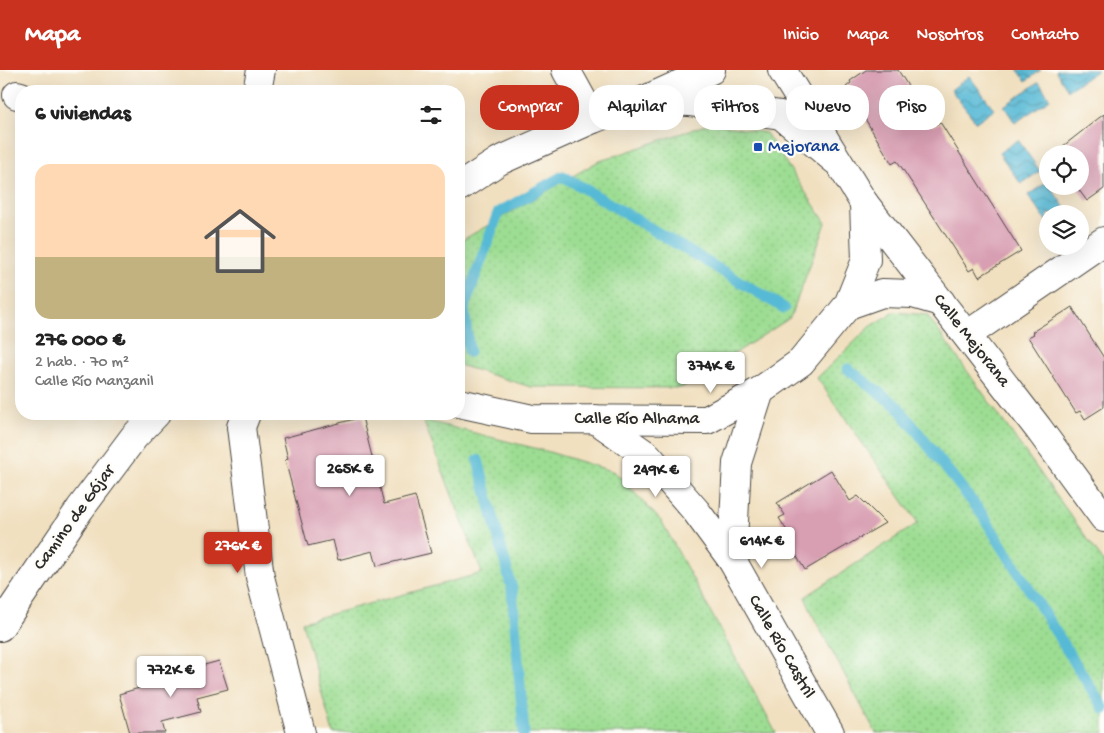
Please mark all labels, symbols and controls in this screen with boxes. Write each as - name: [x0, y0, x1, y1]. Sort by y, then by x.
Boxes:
- text: Mapa: [25, 21, 80, 50]
- text: Inicio: [783, 25, 819, 46]
- text: Mapa: [847, 25, 888, 46]
- text: Nosotros: [916, 25, 983, 46]
- text: Contacto: [1011, 25, 1079, 46]
- chip: Comprar: [480, 85, 579, 130]
- chip: Alquilar: [589, 85, 684, 130]
- chip: Filtros: [694, 85, 776, 130]
- chip: Nuevo: [786, 85, 869, 130]
- chip: Piso: [879, 85, 945, 130]
- icon: filters: [417, 101, 445, 129]
- text: 6 viviendas: [35, 103, 131, 128]
- place label: Mejorana: [768, 137, 840, 158]
- marker: Mejorana: [752, 141, 764, 153]
- map controls: [1039, 145, 1089, 255]
- button: locate: [1039, 145, 1089, 195]
- icon: home: [195, 196, 285, 286]
- button: layers: [1039, 205, 1089, 255]
- street label: Calle Mejorana: [928, 290, 1015, 393]
- text: 276 000 €: [35, 329, 125, 354]
- pin: 374K €: [670, 352, 752, 394]
- text: 2 hab. · 70 m²: [35, 354, 129, 373]
- text: 374K €: [688, 358, 734, 377]
- text: Calle Río Manzanil: [35, 373, 154, 392]
- street label: Calle Río Alhama: [574, 409, 701, 430]
- pin: 265K €: [309, 454, 391, 497]
- pin: 249K €: [615, 456, 697, 498]
- street label: Camino de Gójar: [30, 460, 121, 575]
- text: 265K €: [327, 461, 373, 480]
- text: 249K €: [633, 462, 679, 481]
- pin: 614K €: [721, 526, 803, 569]
- pin: 276K €: [197, 532, 279, 574]
- text: 614K €: [740, 533, 784, 552]
- text: 276K €: [215, 538, 261, 557]
- street label: Calle Río Castril: [743, 591, 819, 703]
- pin: 772K €: [130, 656, 212, 698]
- text: 772K €: [148, 662, 194, 681]

